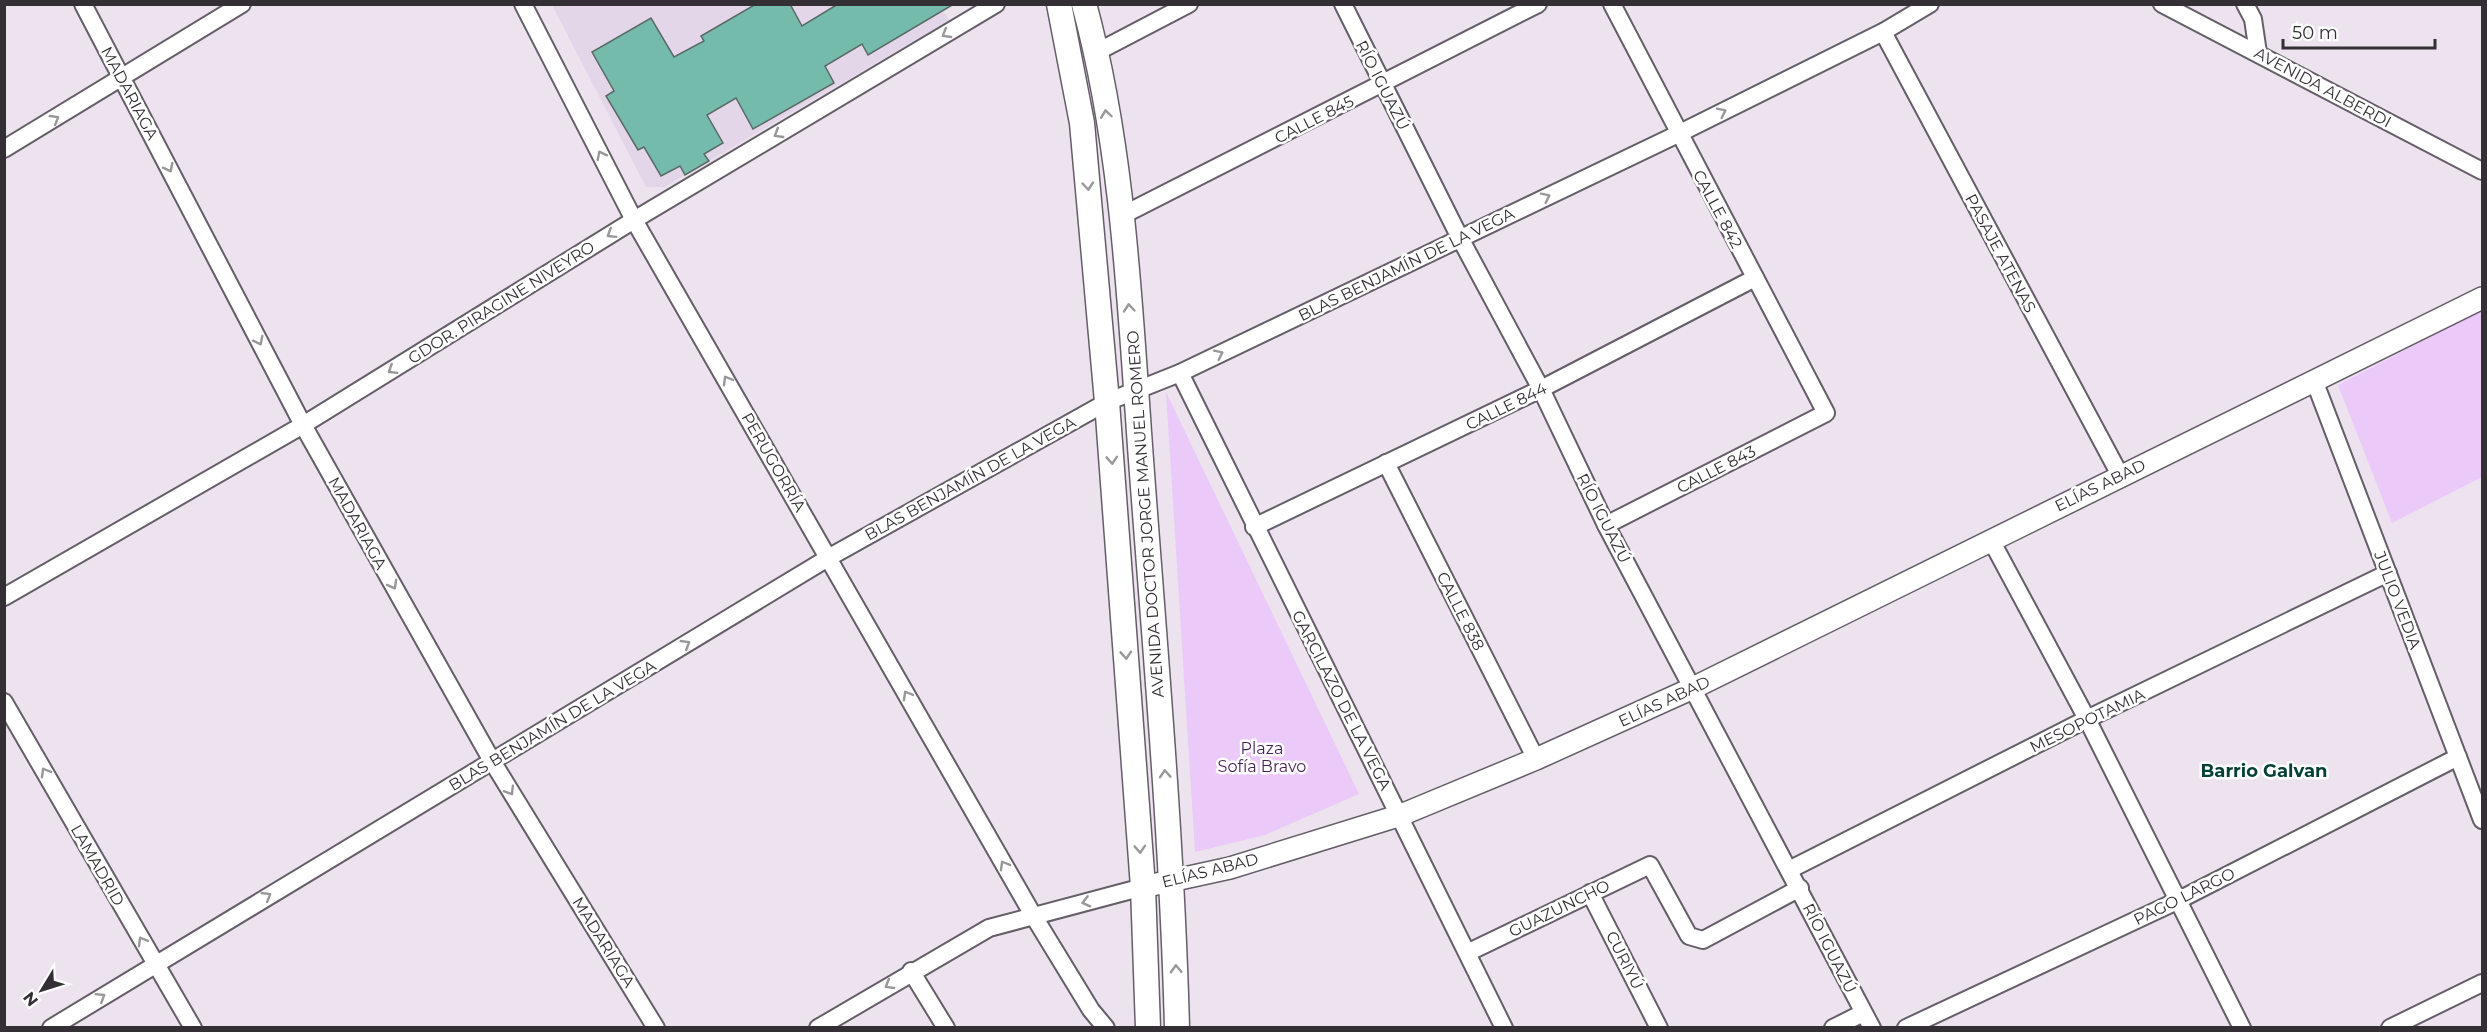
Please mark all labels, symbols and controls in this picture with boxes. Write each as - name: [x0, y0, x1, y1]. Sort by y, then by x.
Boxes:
- scale bar: [2283, 12, 2434, 50]
- text: 50 m: [2292, 22, 2338, 44]
- one-way arrow: [942, 27, 952, 39]
- street label: RÍO IGUAZÚ: [1352, 37, 1413, 133]
- street label: MADARIAGA: [97, 43, 162, 144]
- street label: AVENIDA ALBERDI: [2251, 43, 2394, 132]
- street label: CALLE 845: [1272, 91, 1357, 147]
- one-way arrow: [1715, 108, 1726, 119]
- one-way arrow: [1101, 110, 1113, 119]
- one-way arrow: [49, 115, 59, 127]
- one-way arrow: [774, 127, 784, 139]
- one-way arrow: [597, 151, 608, 161]
- one-way arrow: [162, 161, 173, 172]
- street label: CALLE 842: [1689, 167, 1746, 252]
- one-way arrow: [1081, 182, 1094, 191]
- street label: PASAJE ATENAS: [1961, 191, 2040, 316]
- one-way arrow: [1540, 192, 1551, 204]
- street label: BLAS BENJAMÍN DE LA VEGA: [1295, 204, 1518, 325]
- one-way arrow: [607, 227, 617, 239]
- street label: GDOR. PIRAGINE NIVEYRO: [405, 237, 598, 368]
- one-way arrow: [1123, 303, 1136, 312]
- street label: AVENIDA DOCTOR JORGE MANUEL ROMERO: [1123, 330, 1168, 698]
- one-way arrow: [252, 334, 263, 345]
- one-way arrow: [1212, 350, 1223, 362]
- one-way arrow: [388, 362, 398, 374]
- one-way arrow: [722, 376, 734, 386]
- street label: CALLE 844: [1463, 379, 1550, 434]
- street label: PERUGORRÍA: [737, 409, 810, 516]
- street label: BLAS BENJAMÍN DE LA VEGA: [862, 412, 1079, 544]
- street label: CALLE 843: [1674, 441, 1759, 497]
- street label: ELÍAS ABAD: [2052, 455, 2149, 516]
- one-way arrow: [1105, 456, 1118, 465]
- street label: RÍO IGUAZÚ: [1573, 470, 1634, 566]
- street label: MADARIAGA: [324, 474, 391, 573]
- street label: JULIO VEDIA: [2370, 547, 2425, 652]
- street label: CALLE 838: [1433, 569, 1488, 654]
- one-way arrow: [386, 579, 397, 590]
- street label: GARCILAZO DE LA VEGA: [1288, 607, 1395, 794]
- one-way arrow: [680, 639, 690, 651]
- one-way arrow: [1119, 650, 1132, 659]
- street label: BLAS BENJAMÍN DE LA VEGA: [445, 656, 660, 795]
- street label: ELÍAS ABAD: [1616, 672, 1713, 731]
- street label: MESOPOTAMIA: [2027, 684, 2148, 757]
- one-way arrow: [903, 691, 914, 701]
- park label: Plaza Sofía Bravo: [1218, 739, 1306, 776]
- district label: Barrio Galvan: [2201, 760, 2327, 782]
- one-way arrow: [40, 768, 52, 778]
- one-way arrow: [1159, 770, 1172, 779]
- one-way arrow: [503, 785, 515, 795]
- street label: LAMADRID: [67, 821, 128, 909]
- one-way arrow: [1134, 845, 1147, 854]
- street label: ELÍAS ABAD: [1160, 849, 1260, 892]
- one-way arrow: [999, 860, 1011, 871]
- street label: PAGO LARGO: [2130, 864, 2238, 929]
- street label: GUAZUNCHO: [1506, 876, 1613, 941]
- one-way arrow: [261, 892, 271, 903]
- street label: MADARIAGA: [568, 894, 639, 991]
- one-way arrow: [1082, 894, 1092, 907]
- street label: RÍO IGUAZÚ: [1799, 900, 1860, 996]
- street label: CURIYÚ: [1602, 928, 1647, 993]
- one-way arrow: [138, 937, 149, 947]
- north arrow: [12, 960, 72, 1020]
- one-way arrow: [1169, 965, 1182, 974]
- one-way arrow: [885, 978, 895, 989]
- text: N: [19, 988, 42, 1010]
- one-way arrow: [94, 993, 105, 1004]

